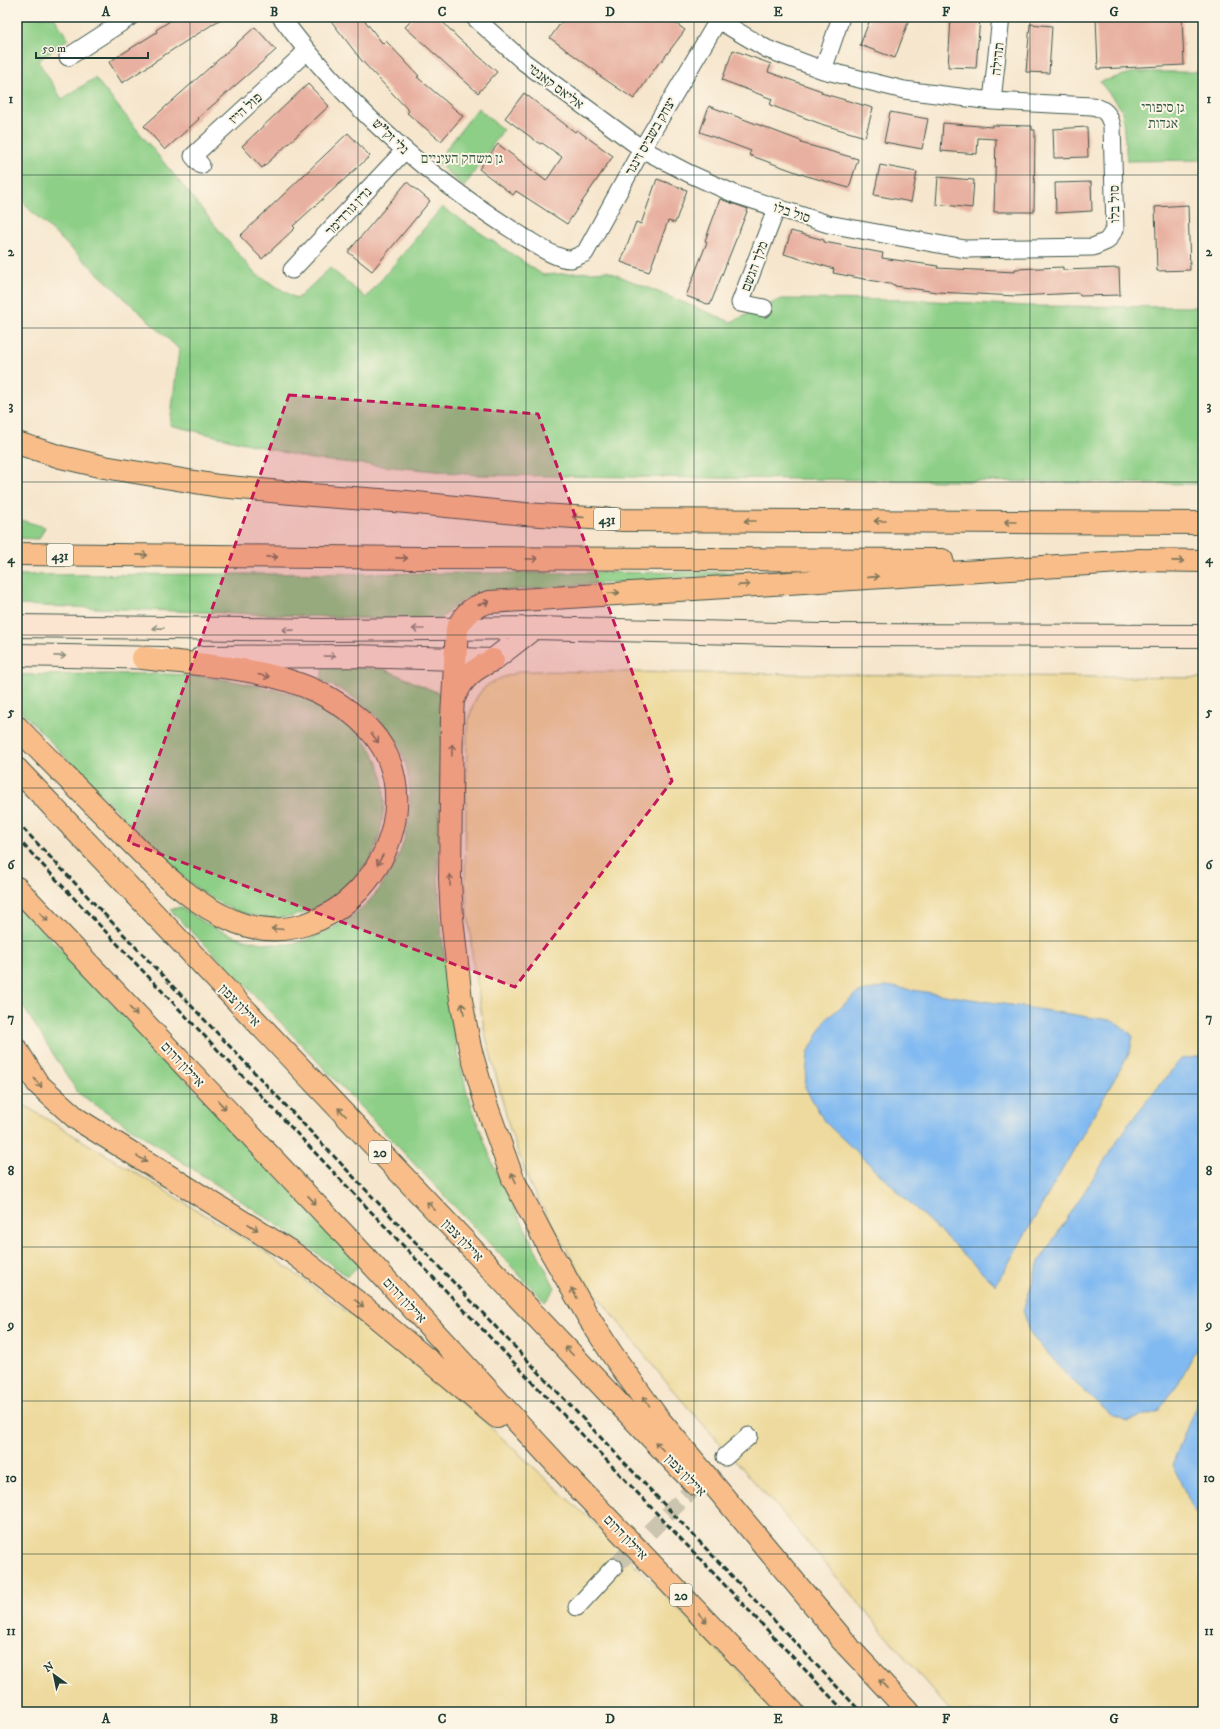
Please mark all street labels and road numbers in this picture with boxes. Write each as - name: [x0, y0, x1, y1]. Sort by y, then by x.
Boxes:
- street label: תהילה: [987, 42, 1009, 77]
- street label: אליאס קאנטי: [524, 60, 587, 114]
- street label: פול הייז: [225, 89, 266, 129]
- street label: יצחק בשביס זינגר: [621, 94, 681, 179]
- street label: נלי זק"ש: [368, 115, 412, 159]
- street label: נדין גורדימר: [321, 183, 376, 240]
- street label: סול בלו: [1106, 185, 1124, 223]
- street label: סול בלו: [771, 199, 813, 227]
- street label: מלך הגשם: [737, 239, 773, 294]
- road number: 431: [594, 508, 620, 530]
- road number: 431: [47, 544, 73, 566]
- street label: איילון צפון: [215, 981, 264, 1031]
- street label: איילון דרום: [157, 1038, 208, 1091]
- road number: 20: [369, 1141, 391, 1163]
- street label: איילון צפון: [438, 1216, 487, 1266]
- street label: איילון דרום: [379, 1274, 430, 1327]
- street label: איילון צפון: [661, 1451, 710, 1501]
- street label: איילון דרום: [599, 1511, 651, 1564]
- road number: 20: [670, 1584, 692, 1606]

